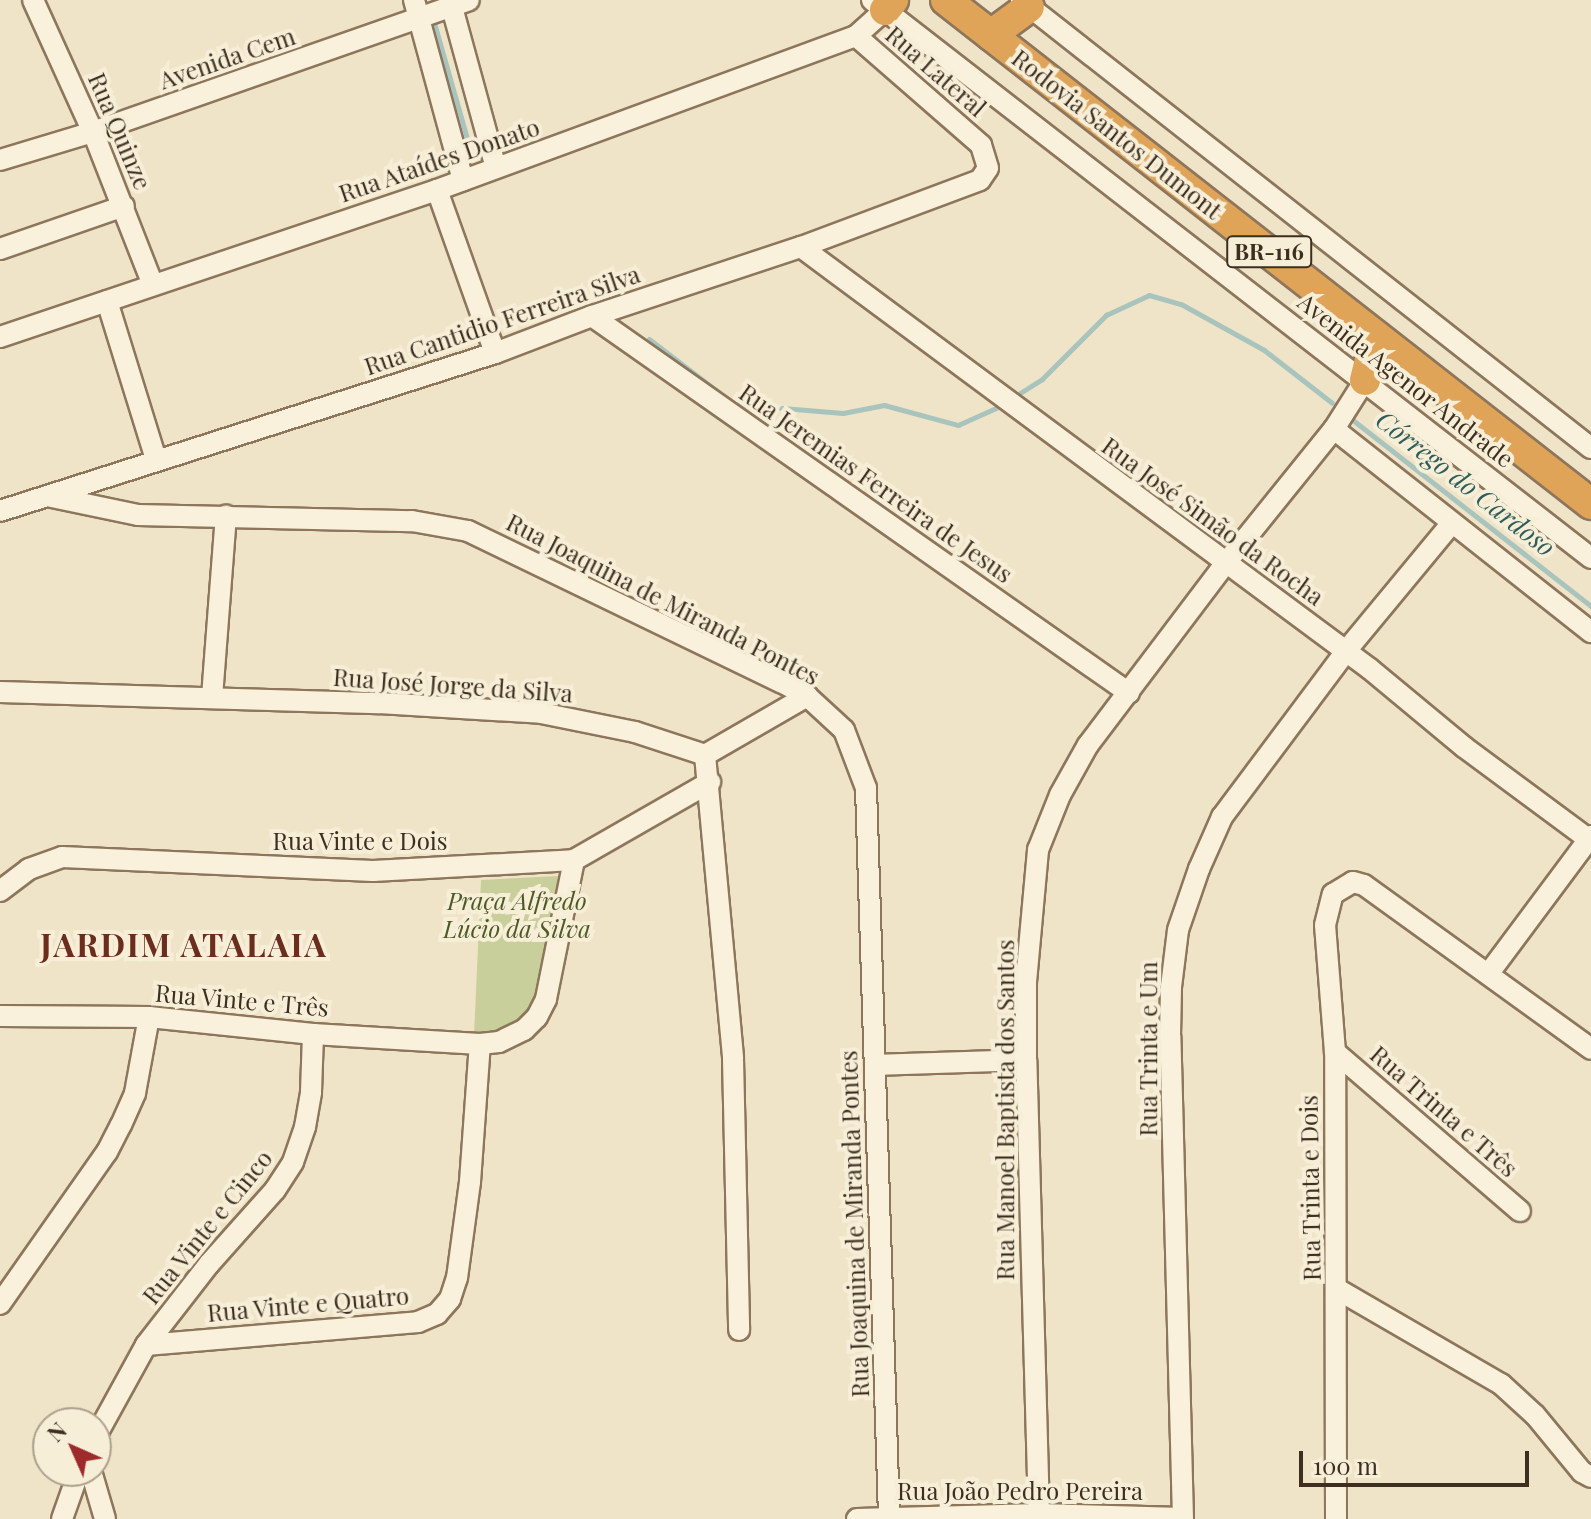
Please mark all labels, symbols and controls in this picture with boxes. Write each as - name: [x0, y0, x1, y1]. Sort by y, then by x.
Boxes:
- street label: Rua Lateral: [880, 20, 992, 122]
- street label: Avenida Cem: [155, 21, 299, 95]
- street label: Rodovia Santos Dumont: [1006, 43, 1228, 225]
- street label: Rua Quinze: [83, 68, 157, 194]
- street label: Rua Ataídes Donato: [334, 112, 544, 208]
- road number: BR-116: [1225, 234, 1313, 270]
- street label: Rua Cantidio Ferreira Silva: [360, 259, 644, 381]
- street label: Avenida Agenor Andrade: [1292, 286, 1520, 474]
- street label: Rua Jeremias Ferreira de Jesus: [734, 377, 1018, 589]
- water label: Córrego do Cardoso: [1370, 404, 1562, 562]
- street label: Rua José Simão da Rocha: [1096, 431, 1330, 611]
- street label: Rua Joaquina de Miranda Pontes: [501, 507, 825, 691]
- street label: Rua José Jorge da Silva: [332, 662, 574, 708]
- street label: Rua Vinte e Dois: [272, 827, 448, 855]
- park label: Praça Alfredo Lúcio da Silva: [443, 887, 591, 943]
- district label: JARDIM ATALAIA: [40, 925, 328, 963]
- street label: Rua Manoel Baptista dos Santos: [991, 939, 1019, 1281]
- street label: Rua Trinta e Um: [1134, 961, 1162, 1137]
- street label: Rua Vinte e Três: [153, 978, 331, 1022]
- street label: Rua Trinta e Três: [1364, 1039, 1524, 1183]
- street label: Rua Joaquina de Miranda Pontes: [834, 1050, 874, 1398]
- street label: Rua Trinta e Dois: [1294, 1094, 1326, 1282]
- street label: Rua Vinte e Cinco: [136, 1144, 278, 1310]
- street label: Rua Vinte e Quatro: [205, 1281, 411, 1327]
- north arrow: [32, 1407, 112, 1487]
- text: N: [40, 1415, 73, 1448]
- scale bar: [1303, 1435, 1533, 1485]
- text: 100 m: [1313, 1449, 1378, 1481]
- street label: Rua João Pedro Pereira: [897, 1477, 1143, 1505]

